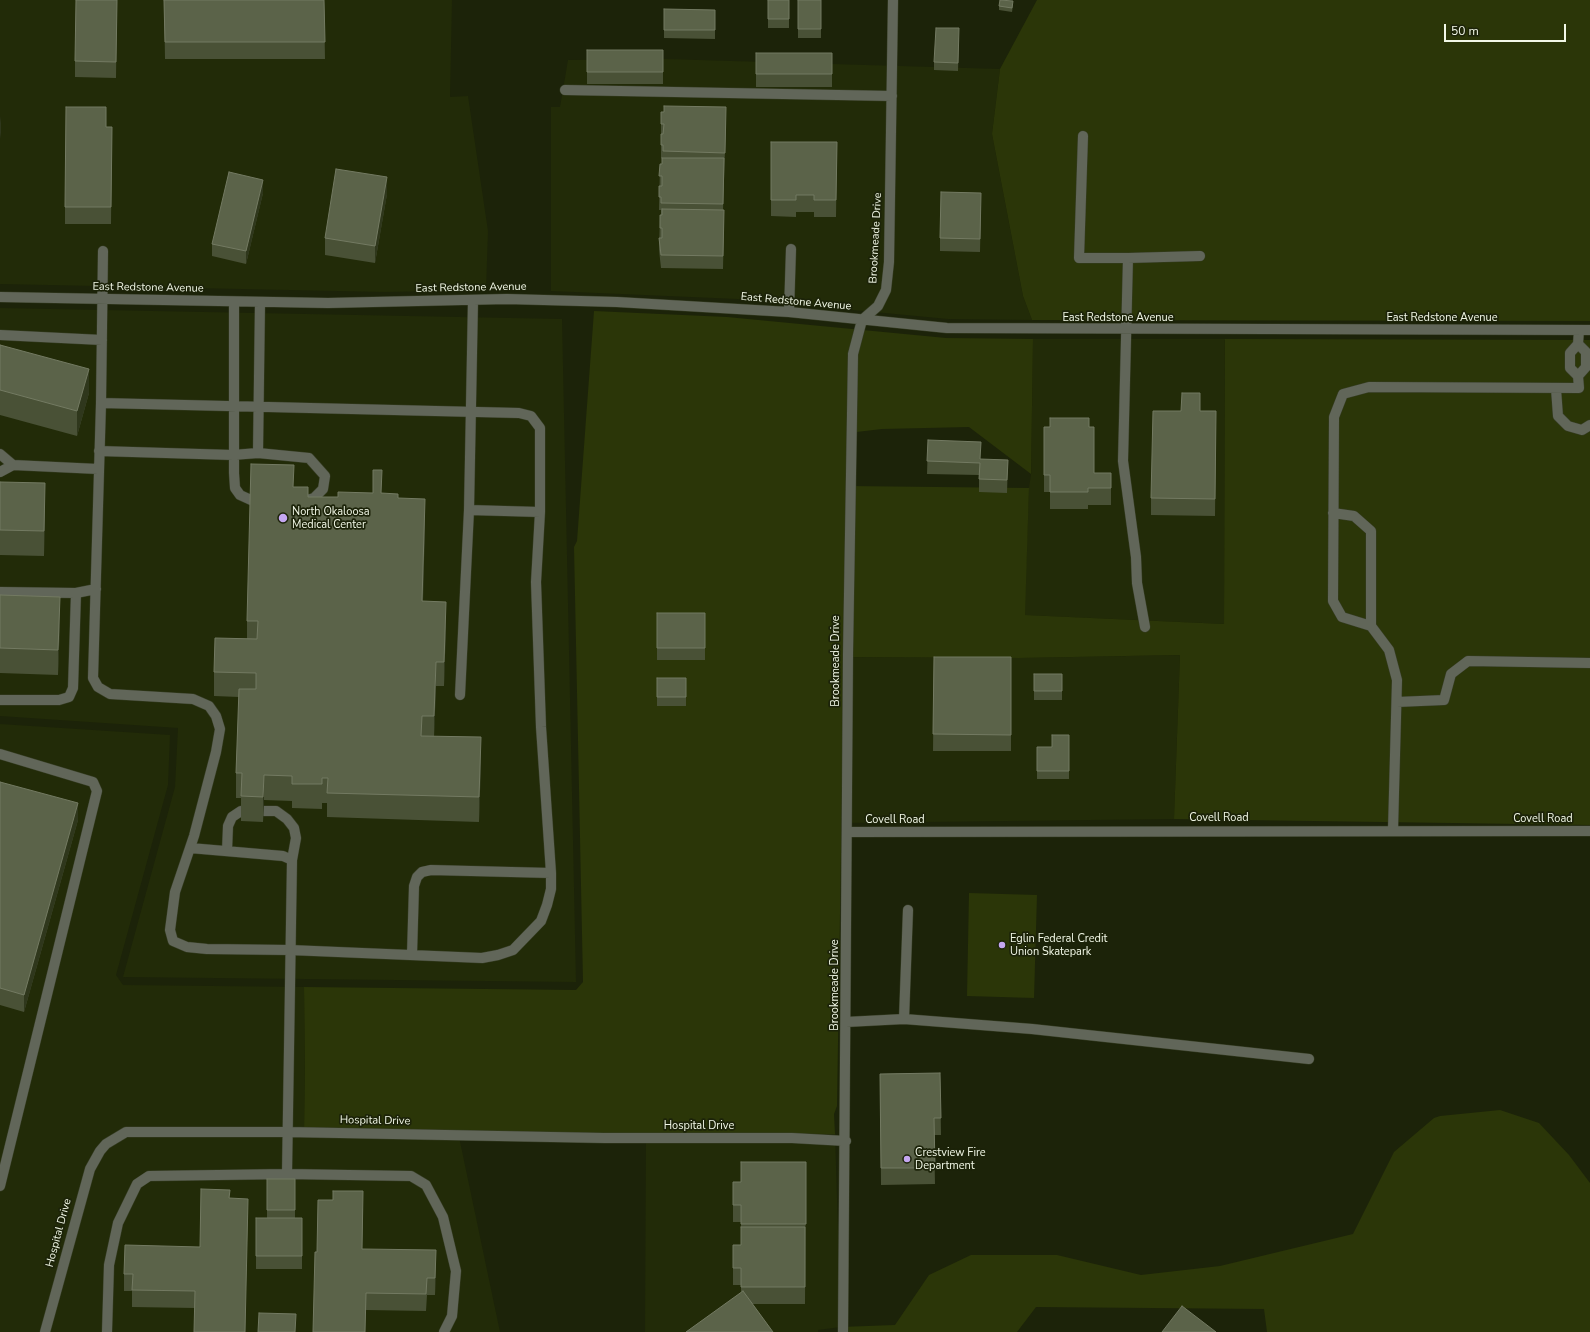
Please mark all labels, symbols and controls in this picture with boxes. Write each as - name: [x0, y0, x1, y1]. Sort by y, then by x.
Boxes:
- scale bar: [1446, 16, 1568, 42]
- text: 50 m: [1451, 23, 1479, 39]
- street label: Brookmeade Drive: [867, 192, 885, 284]
- street label: East Redstone Avenue: [92, 280, 204, 296]
- street label: East Redstone Avenue: [415, 280, 527, 296]
- street label: East Redstone Avenue: [740, 291, 852, 313]
- street label: East Redstone Avenue: [1062, 311, 1174, 325]
- street label: East Redstone Avenue: [1386, 311, 1498, 325]
- place label: North Okaloosa Medical Center: [292, 505, 370, 531]
- marker: North Okaloosa Medical Center: [277, 512, 289, 524]
- street label: Brookmeade Drive: [829, 615, 843, 707]
- street label: Covell Road: [1189, 811, 1249, 825]
- street label: Covell Road: [1513, 812, 1573, 826]
- street label: Covell Road: [865, 813, 925, 827]
- place label: Eglin Federal Credit Union Skatepark: [1010, 932, 1107, 958]
- street label: Brookmeade Drive: [828, 939, 842, 1031]
- marker: Eglin Federal Credit Union Skatepark: [997, 940, 1007, 950]
- street label: Hospital Drive: [340, 1114, 410, 1128]
- street label: Hospital Drive: [664, 1119, 734, 1133]
- place label: Crestview Fire Department: [915, 1146, 986, 1172]
- marker: Crestview Fire Department: [902, 1154, 912, 1164]
- street label: Hospital Drive: [43, 1197, 75, 1269]

